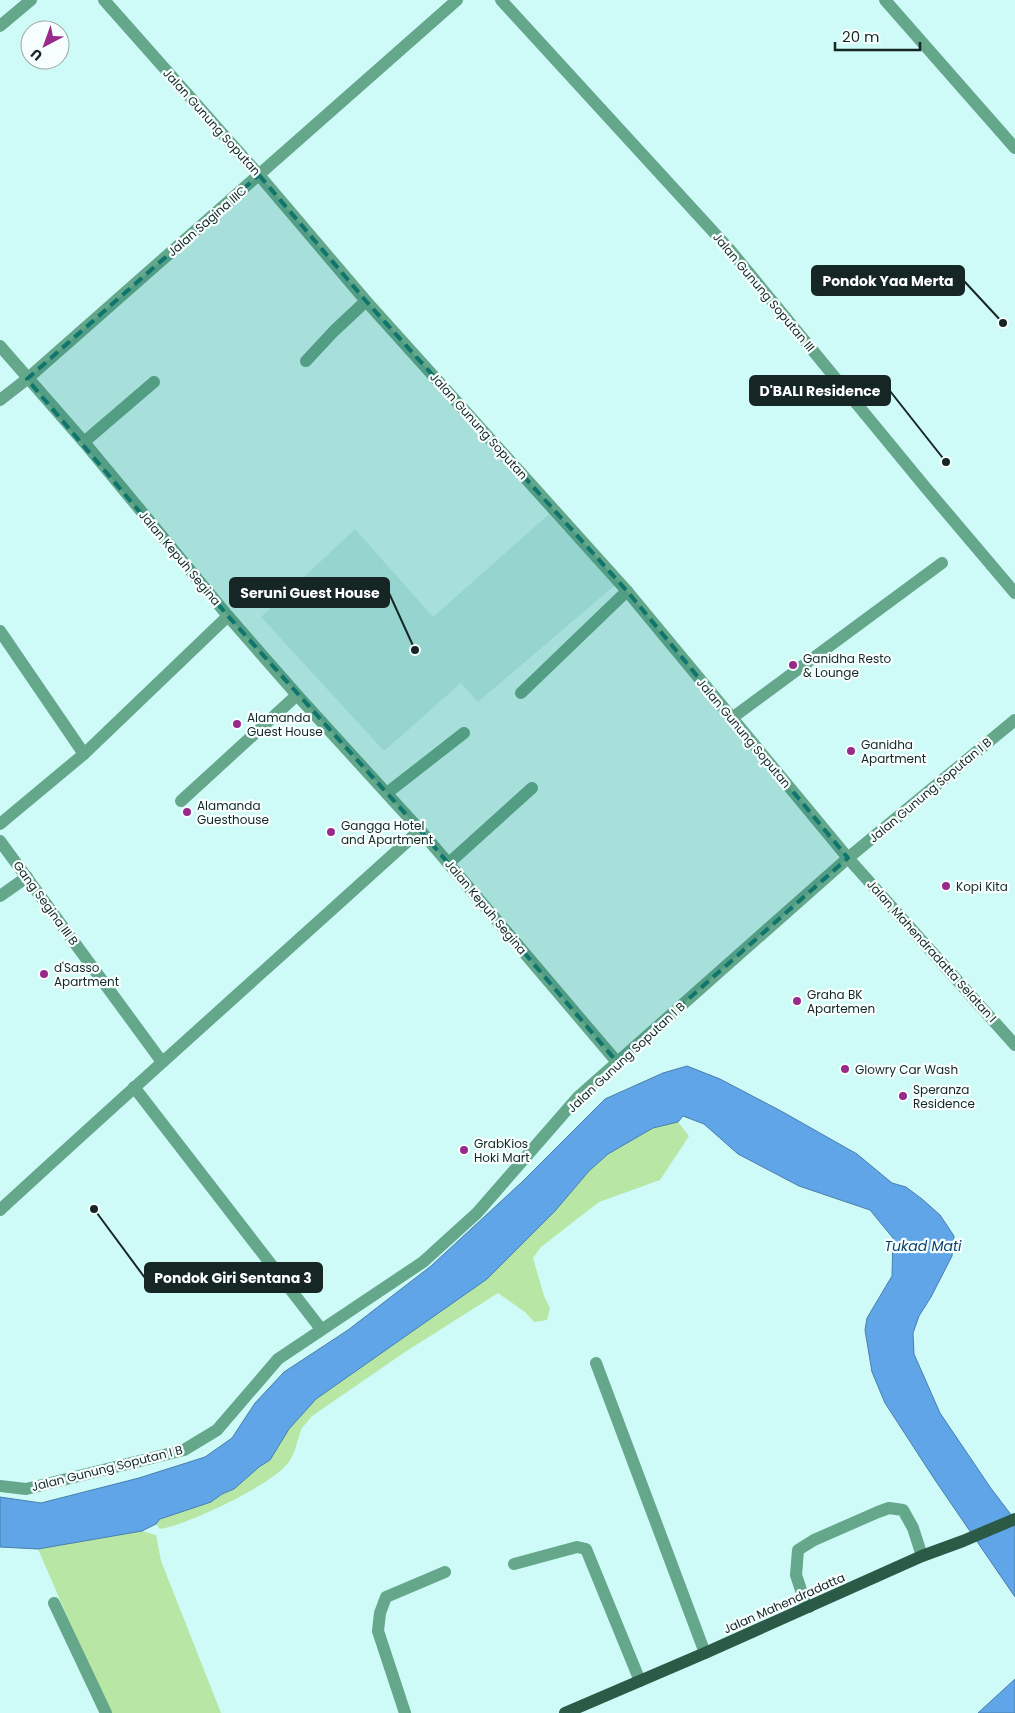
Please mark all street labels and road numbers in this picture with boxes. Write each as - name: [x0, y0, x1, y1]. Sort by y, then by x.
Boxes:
- street label: Jalan Gunung Soputan: [159, 65, 265, 179]
- street label: Jalan Sagina IIIC: [164, 182, 250, 260]
- street label: Jalan Gunung Soputan III: [709, 229, 819, 355]
- street label: Jalan Gunung Soputan: [426, 369, 532, 483]
- street label: Jalan Kepuh Segina: [135, 507, 225, 609]
- street label: Jalan Gunung Soputan: [693, 674, 795, 792]
- street label: Jalan Gunung Soputan I B: [865, 734, 995, 846]
- street label: Jalan Kepuh Segina: [441, 856, 531, 958]
- street label: Gang Segina III B: [10, 857, 82, 949]
- street label: Jalan Mahendradatta Selatan I: [863, 876, 1001, 1026]
- street label: Jalan Gunung Soputan I B: [563, 998, 689, 1116]
- street label: Jalan Gunung Soputan I B: [30, 1441, 184, 1495]
- street label: Jalan Mahendradatta: [721, 1569, 847, 1637]

